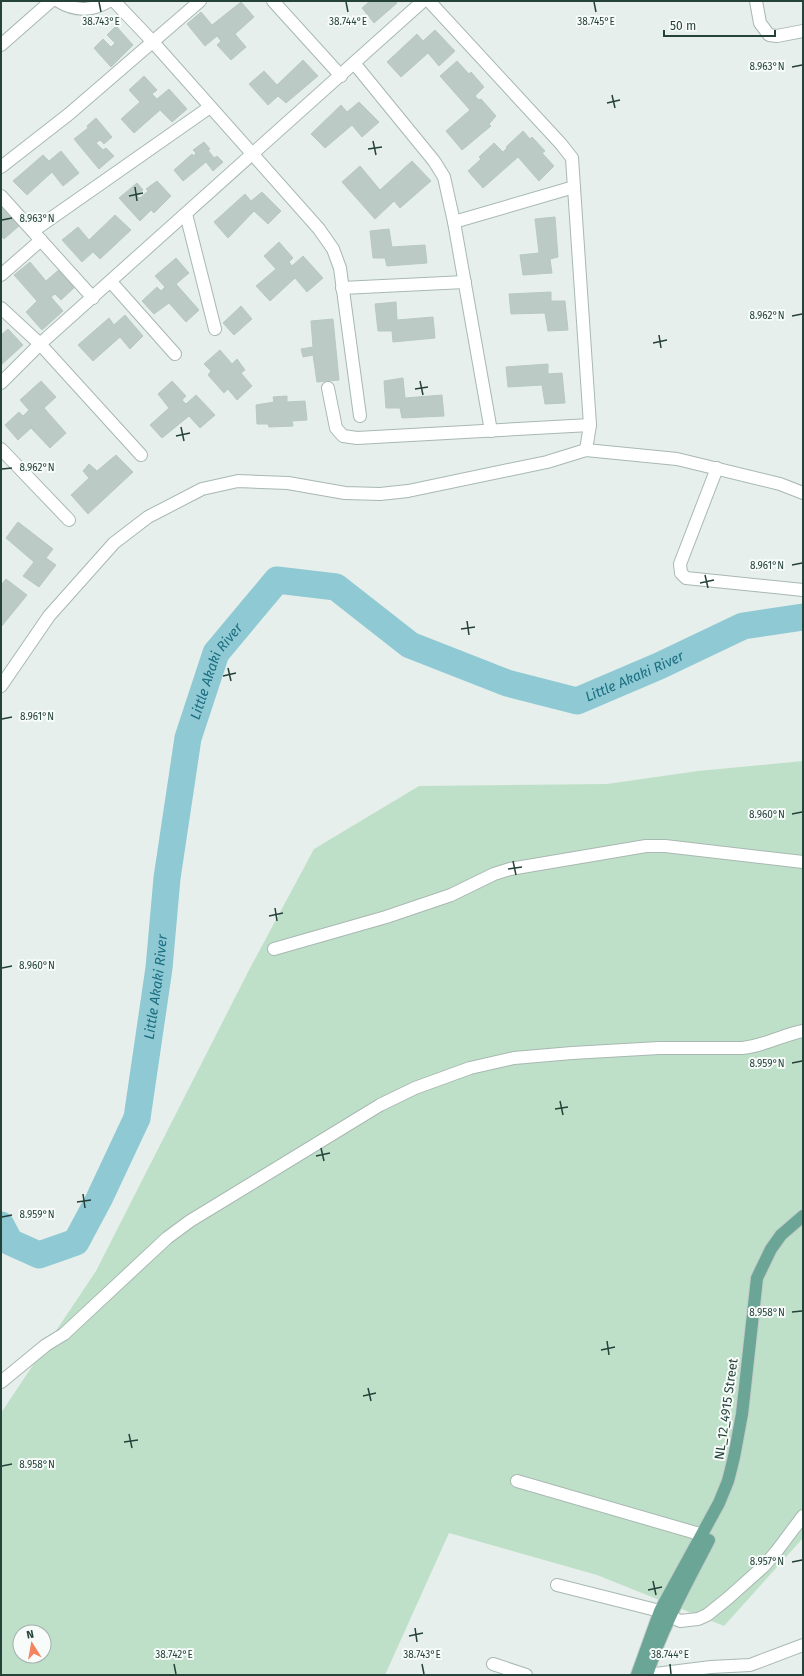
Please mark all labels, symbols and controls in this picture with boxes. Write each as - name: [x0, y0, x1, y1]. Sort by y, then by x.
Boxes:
- scale bar: [664, 12, 775, 38]
- text: 38.743°E: [82, 16, 120, 28]
- text: 38.744°E: [329, 16, 367, 28]
- text: 38.745°E: [577, 16, 615, 28]
- text: 50 m: [670, 19, 696, 33]
- text: 8.963°N: [749, 61, 785, 73]
- text: 8.963°N: [19, 213, 55, 225]
- text: 8.962°N: [749, 310, 785, 322]
- text: 8.962°N: [19, 462, 55, 474]
- text: 8.961°N: [750, 560, 784, 572]
- water label: Little Akaki River: [186, 619, 246, 722]
- water label: Little Akaki River: [582, 647, 687, 705]
- text: 8.961°N: [20, 711, 54, 723]
- text: 8.960°N: [749, 809, 785, 821]
- water label: Little Akaki River: [140, 933, 171, 1040]
- text: 8.960°N: [19, 960, 55, 972]
- text: 8.959°N: [749, 1058, 785, 1070]
- text: 8.959°N: [19, 1209, 55, 1221]
- text: 8.958°N: [749, 1307, 785, 1319]
- street label: NL_12_4915 Street: [711, 1357, 741, 1461]
- text: 8.958°N: [19, 1459, 55, 1471]
- text: 8.957°N: [750, 1556, 784, 1568]
- north arrow: [12, 1624, 52, 1664]
- text: N: [25, 1628, 35, 1642]
- text: 38.742°E: [155, 1649, 193, 1661]
- text: 38.743°E: [403, 1649, 441, 1661]
- text: 38.744°E: [651, 1649, 689, 1661]

